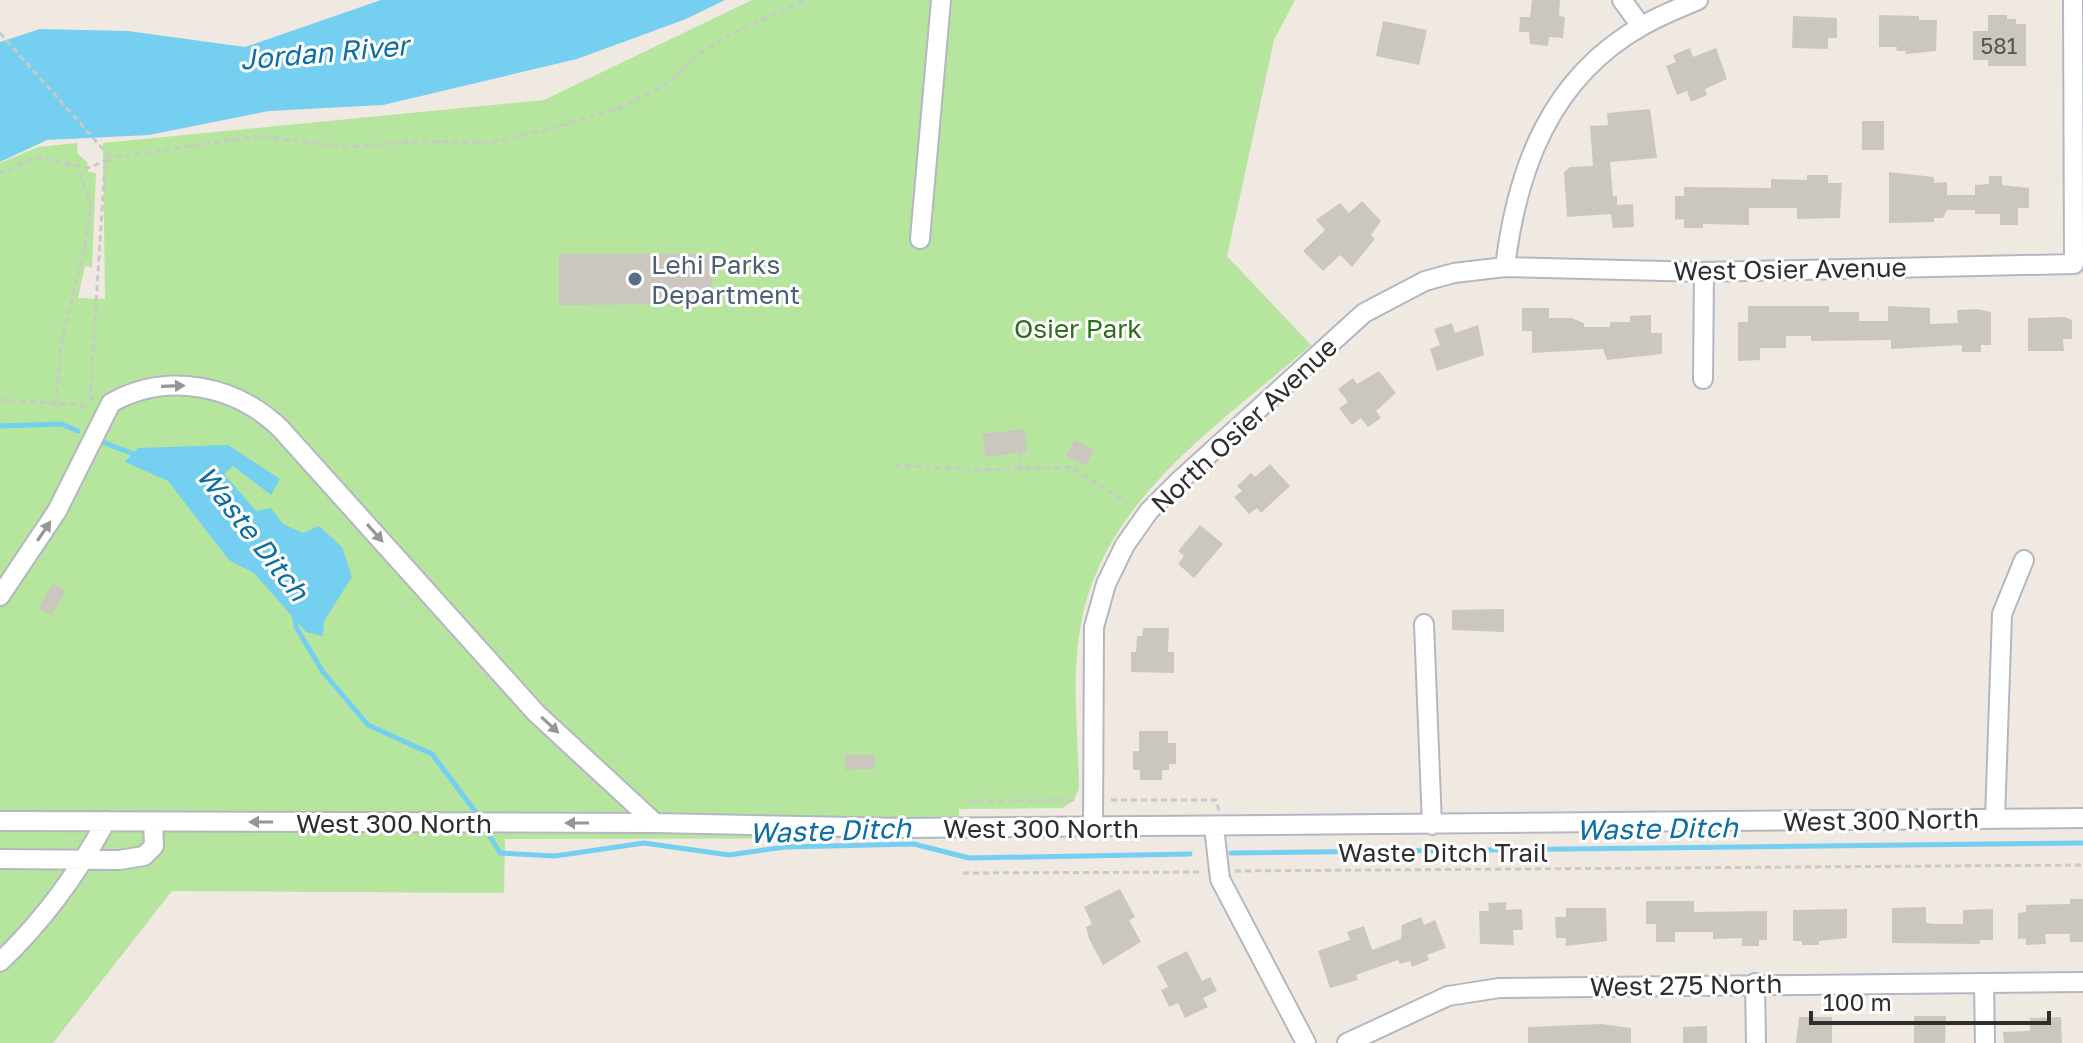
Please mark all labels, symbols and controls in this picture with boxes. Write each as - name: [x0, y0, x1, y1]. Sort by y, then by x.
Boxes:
- water label: Jordan River: [238, 28, 414, 76]
- house number: 581: [1981, 32, 2018, 59]
- place label: Lehi Parks Department: [651, 249, 800, 310]
- street label: West Osier Avenue: [1673, 251, 1907, 287]
- marker: Lehi Parks Department: [626, 270, 644, 288]
- park label: Osier Park: [1014, 313, 1142, 344]
- street label: North Osier Avenue: [1145, 331, 1343, 519]
- one-way arrow: [161, 379, 186, 392]
- water label: Waste Ditch: [190, 459, 317, 608]
- one-way arrow: [36, 521, 51, 542]
- one-way arrow: [365, 523, 383, 542]
- one-way arrow: [540, 716, 559, 734]
- street label: West 300 North: [1783, 803, 1979, 837]
- street label: West 300 North: [296, 808, 492, 839]
- water label: Waste Ditch: [1576, 810, 1740, 846]
- water label: Waste Ditch: [749, 811, 913, 849]
- street label: West 300 North: [943, 813, 1139, 844]
- one-way arrow: [248, 816, 273, 828]
- one-way arrow: [564, 817, 589, 829]
- street label: Waste Ditch Trail: [1338, 837, 1548, 868]
- street label: West 275 North: [1589, 968, 1783, 1002]
- scale bar: [1811, 975, 2049, 1025]
- text: 100 m: [1823, 987, 1892, 1016]

